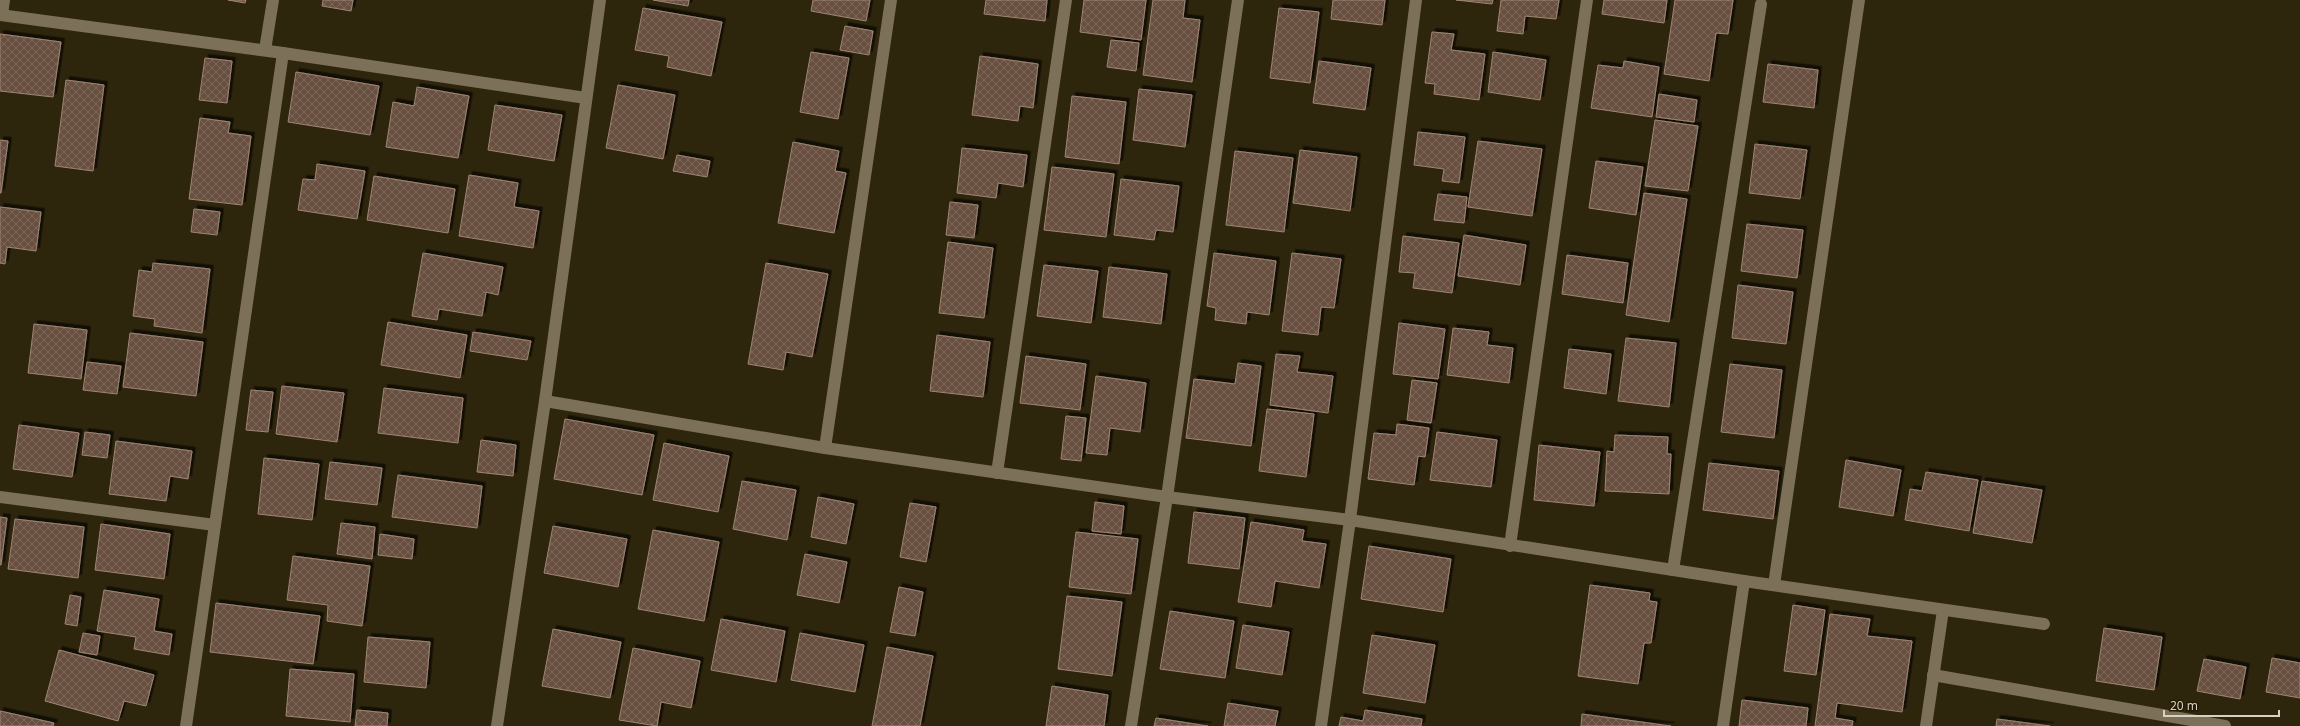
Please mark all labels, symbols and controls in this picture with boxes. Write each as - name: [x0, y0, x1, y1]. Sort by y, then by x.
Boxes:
- scale bar: [2164, 692, 2279, 718]
- text: 20 m: [2170, 697, 2198, 714]

